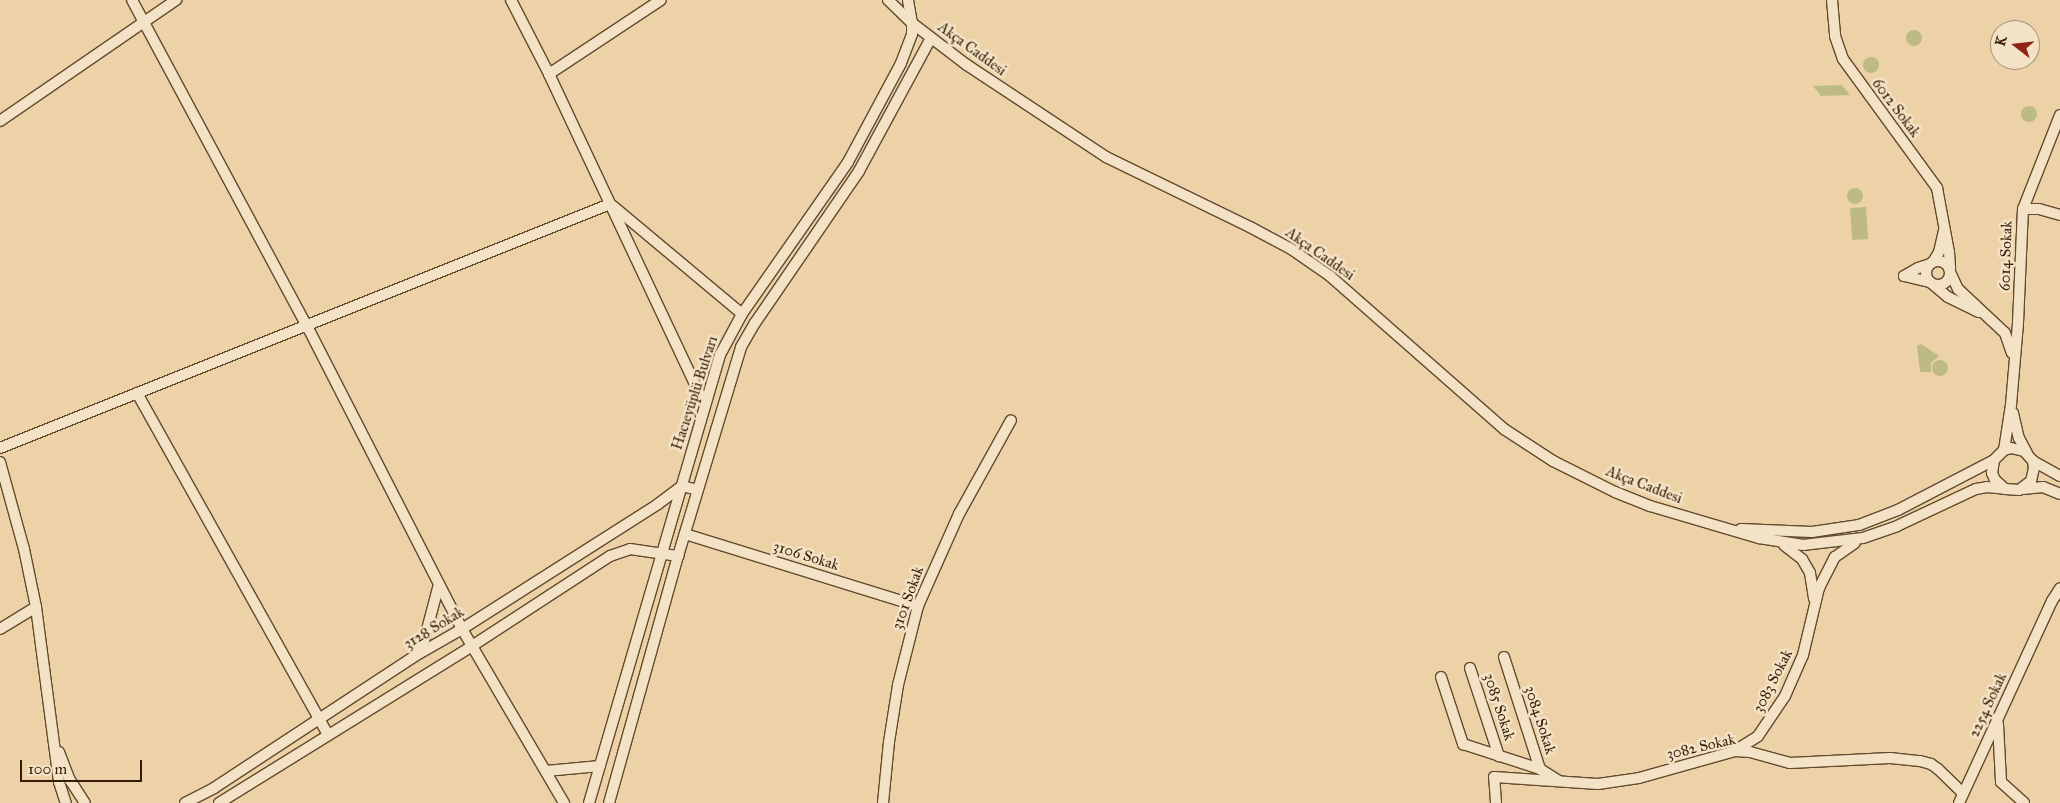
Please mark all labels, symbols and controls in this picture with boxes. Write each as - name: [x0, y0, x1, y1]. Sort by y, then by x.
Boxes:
- street label: Akça Caddesi: [934, 18, 1010, 80]
- north arrow: [1990, 20, 2040, 70]
- text: K: [1992, 34, 2011, 48]
- street label: 6012 Sokak: [1868, 75, 1924, 141]
- street label: 6014 Sokak: [1996, 221, 2016, 291]
- street label: Akça Caddesi: [1282, 224, 1358, 284]
- street label: Hacıeyüplü Bulvarı: [668, 334, 722, 452]
- street label: Akça Caddesi: [1603, 462, 1685, 508]
- street label: 3106 Sokak: [771, 537, 841, 575]
- street label: 3101 Sokak: [888, 564, 928, 632]
- street label: 3128 Sokak: [401, 603, 467, 653]
- street label: 3083 Sokak: [1749, 646, 1797, 716]
- street label: 2254 Sokak: [1965, 670, 2011, 740]
- street label: 3085 Sokak: [1480, 671, 1518, 743]
- street label: 3084 Sokak: [1521, 684, 1559, 756]
- street label: 3082 Sokak: [1665, 730, 1737, 764]
- scale bar: [22, 750, 145, 782]
- text: 100 m: [28, 760, 67, 778]

